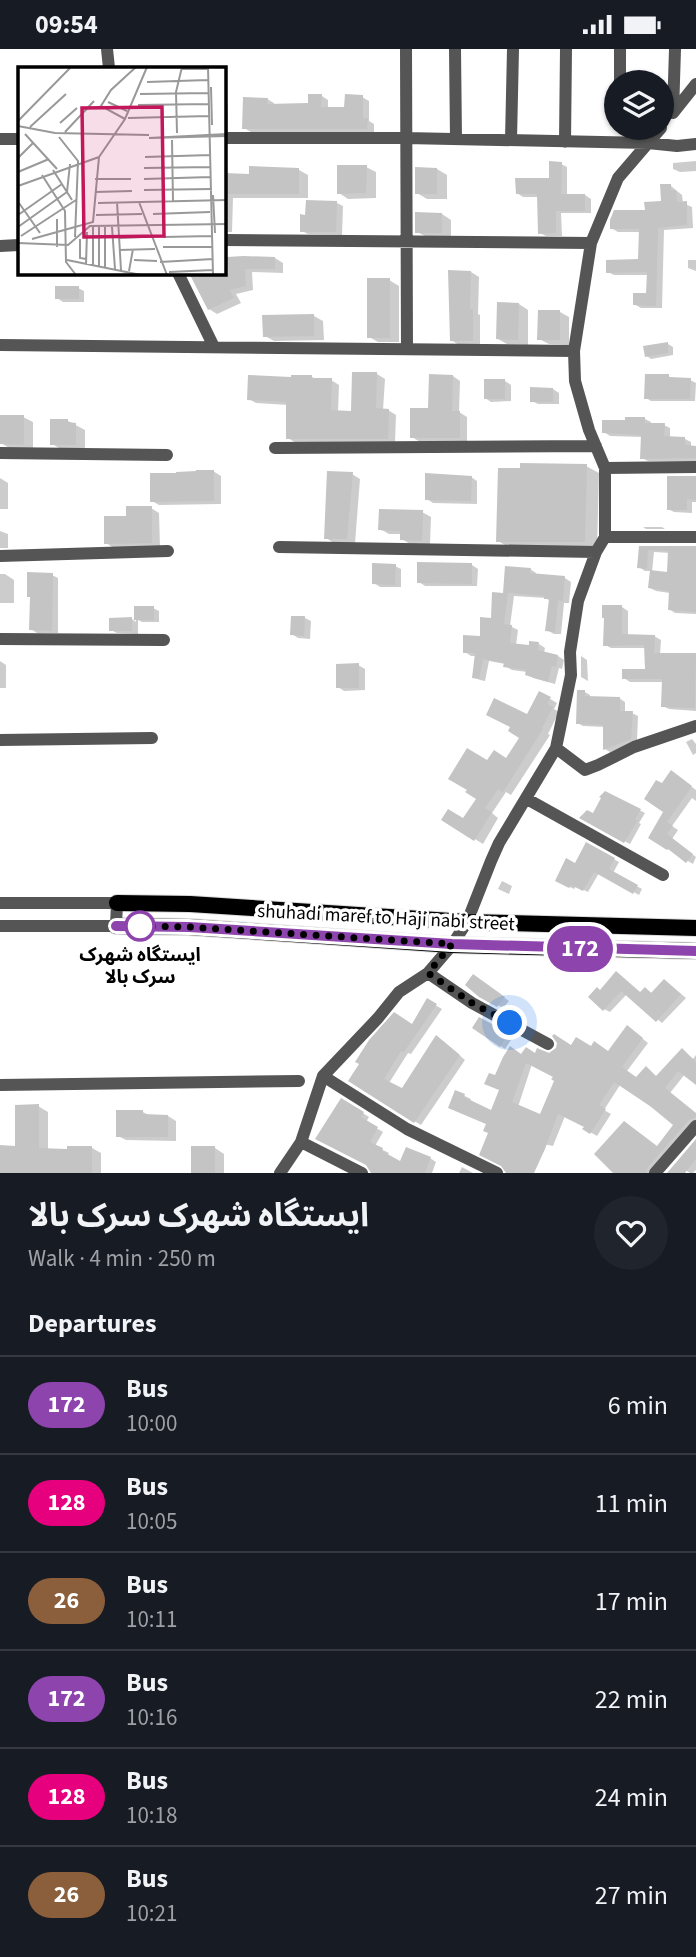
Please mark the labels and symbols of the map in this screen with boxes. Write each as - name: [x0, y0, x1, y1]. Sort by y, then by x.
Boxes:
- inset map: [18, 67, 226, 275]
- street label: shuhadi maref to Haji nabi street: [257, 898, 516, 938]
- marker: ایستگاه شهرک سرک بالا: [125, 911, 155, 941]
- line badge: 172: [540, 926, 620, 972]
- place label: ایستگاه شهرک سرک بالا: [79, 942, 201, 991]
- your location: [492, 1005, 527, 1040]

